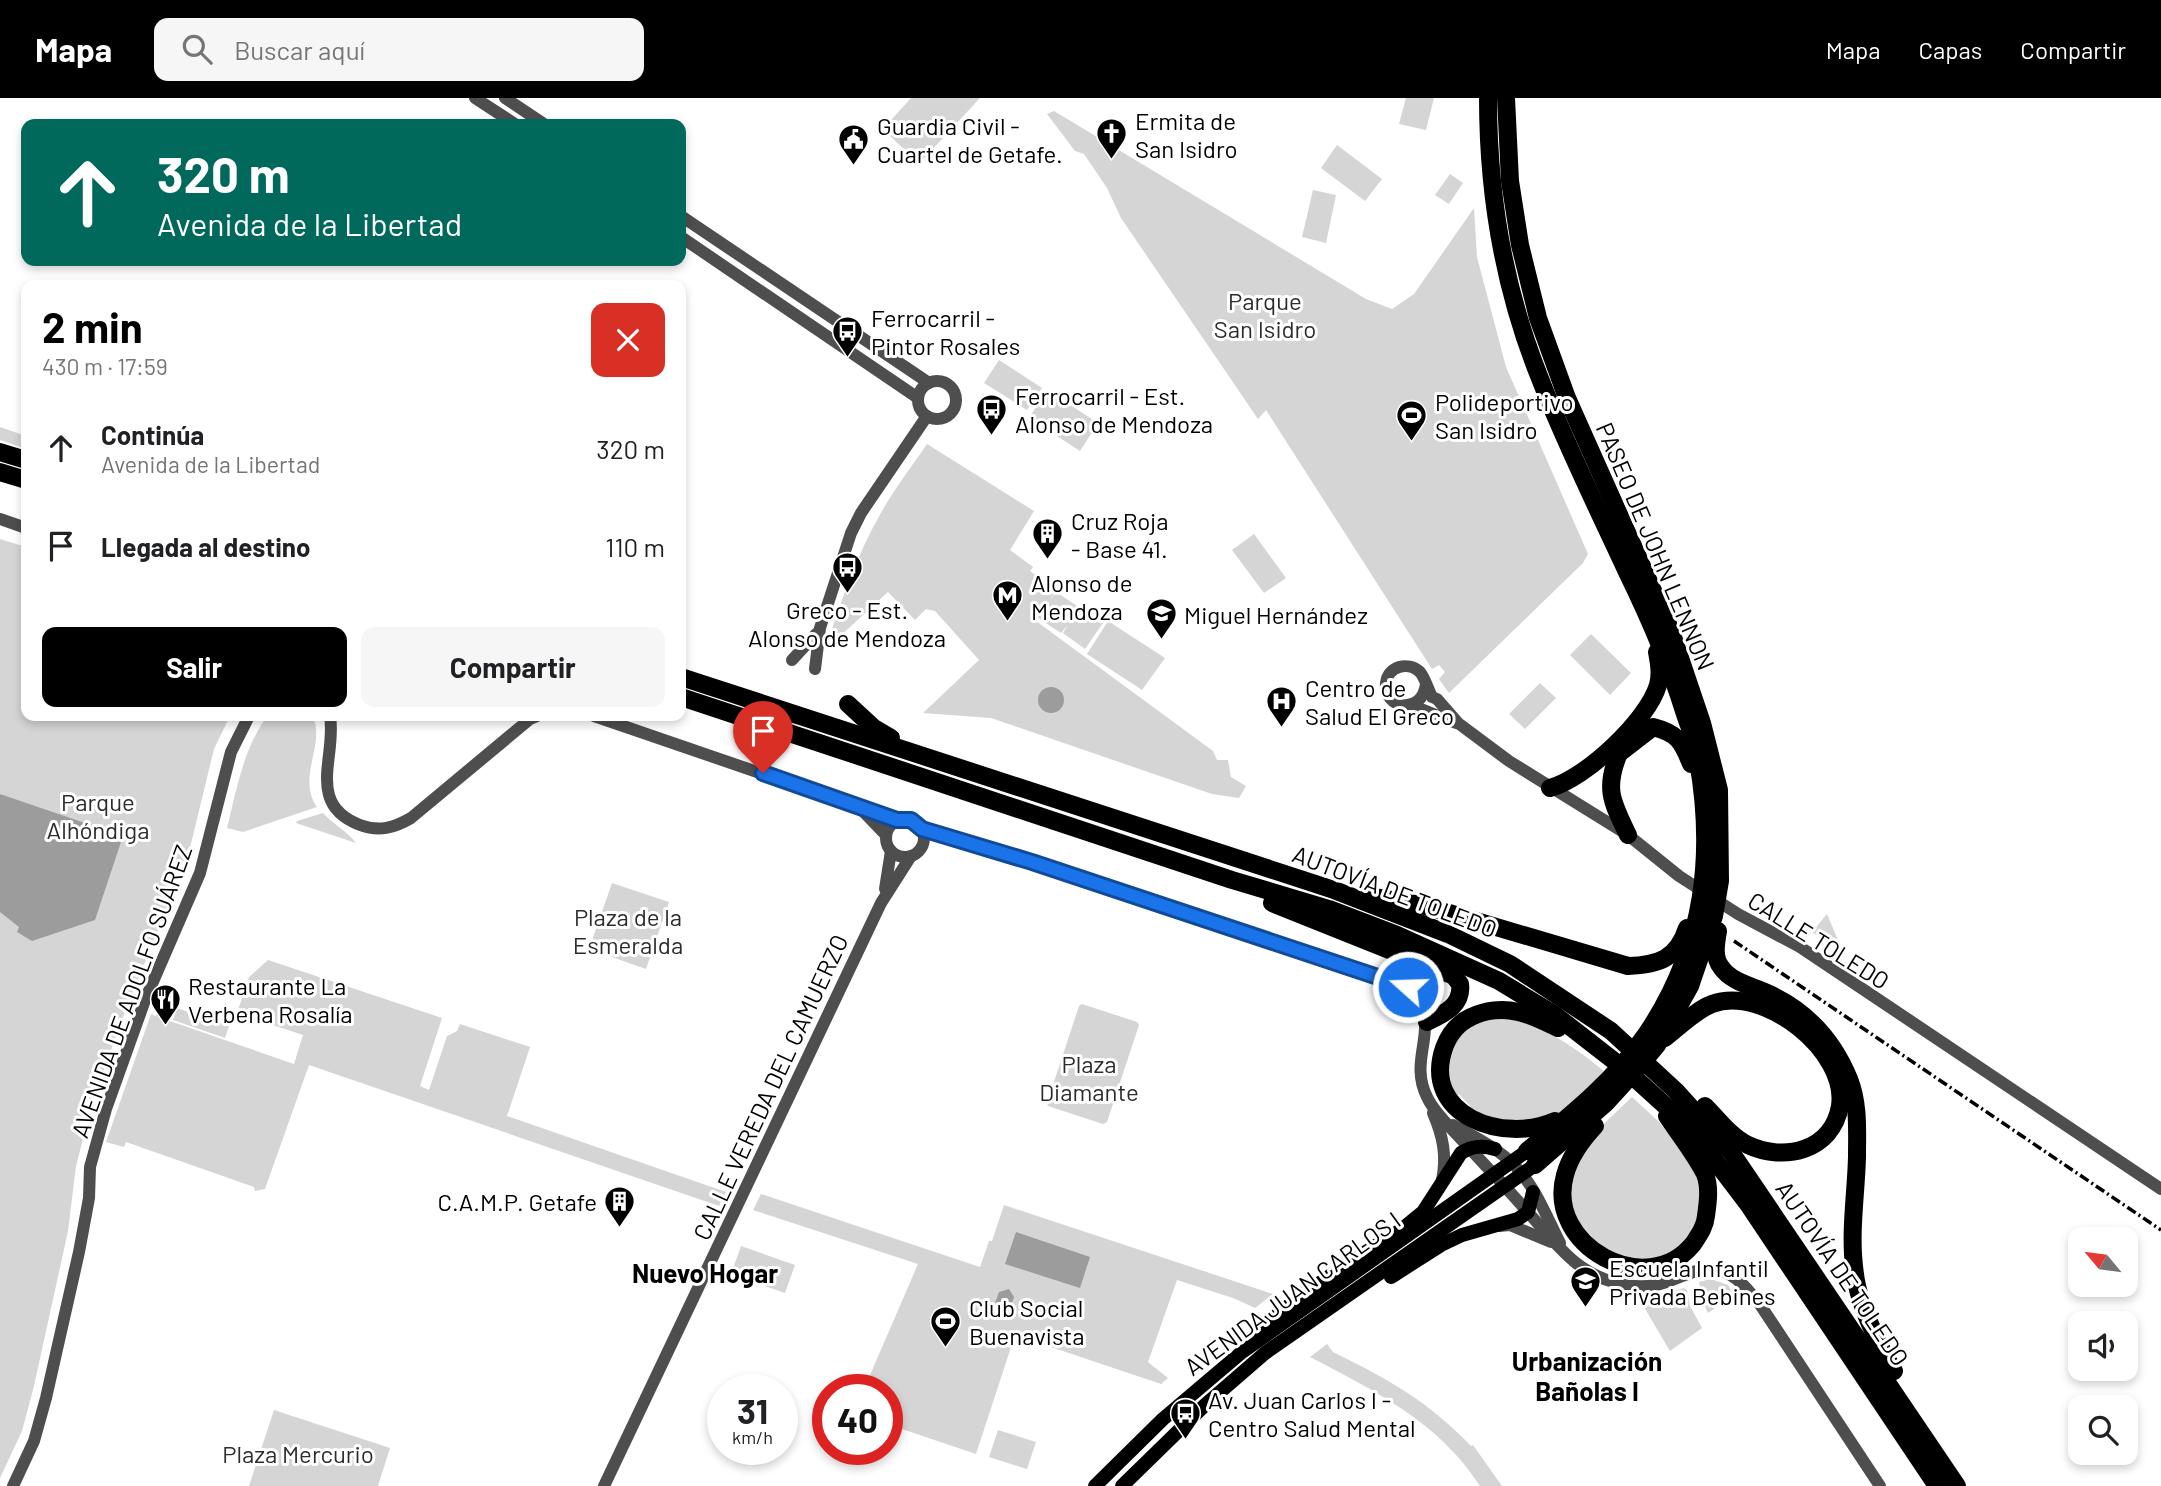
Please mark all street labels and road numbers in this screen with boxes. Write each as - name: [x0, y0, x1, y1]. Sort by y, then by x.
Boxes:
- street label: PASEO DE JOHN LENNON: [1591, 418, 1721, 674]
- street label: AUTOVÍA DE TOLEDO: [1289, 839, 1501, 943]
- street label: AVENIDA DE ADOLFO SUÁREZ: [64, 841, 198, 1141]
- street label: CALLE TOLEDO: [1743, 885, 1895, 995]
- street label: CALLE VEREDA DEL CAMUERZO: [686, 930, 854, 1244]
- street label: AUTOVÍA DE TOLEDO: [1770, 1175, 1916, 1371]
- street label: AVENIDA JUAN CARLOS I: [1178, 1205, 1406, 1381]

